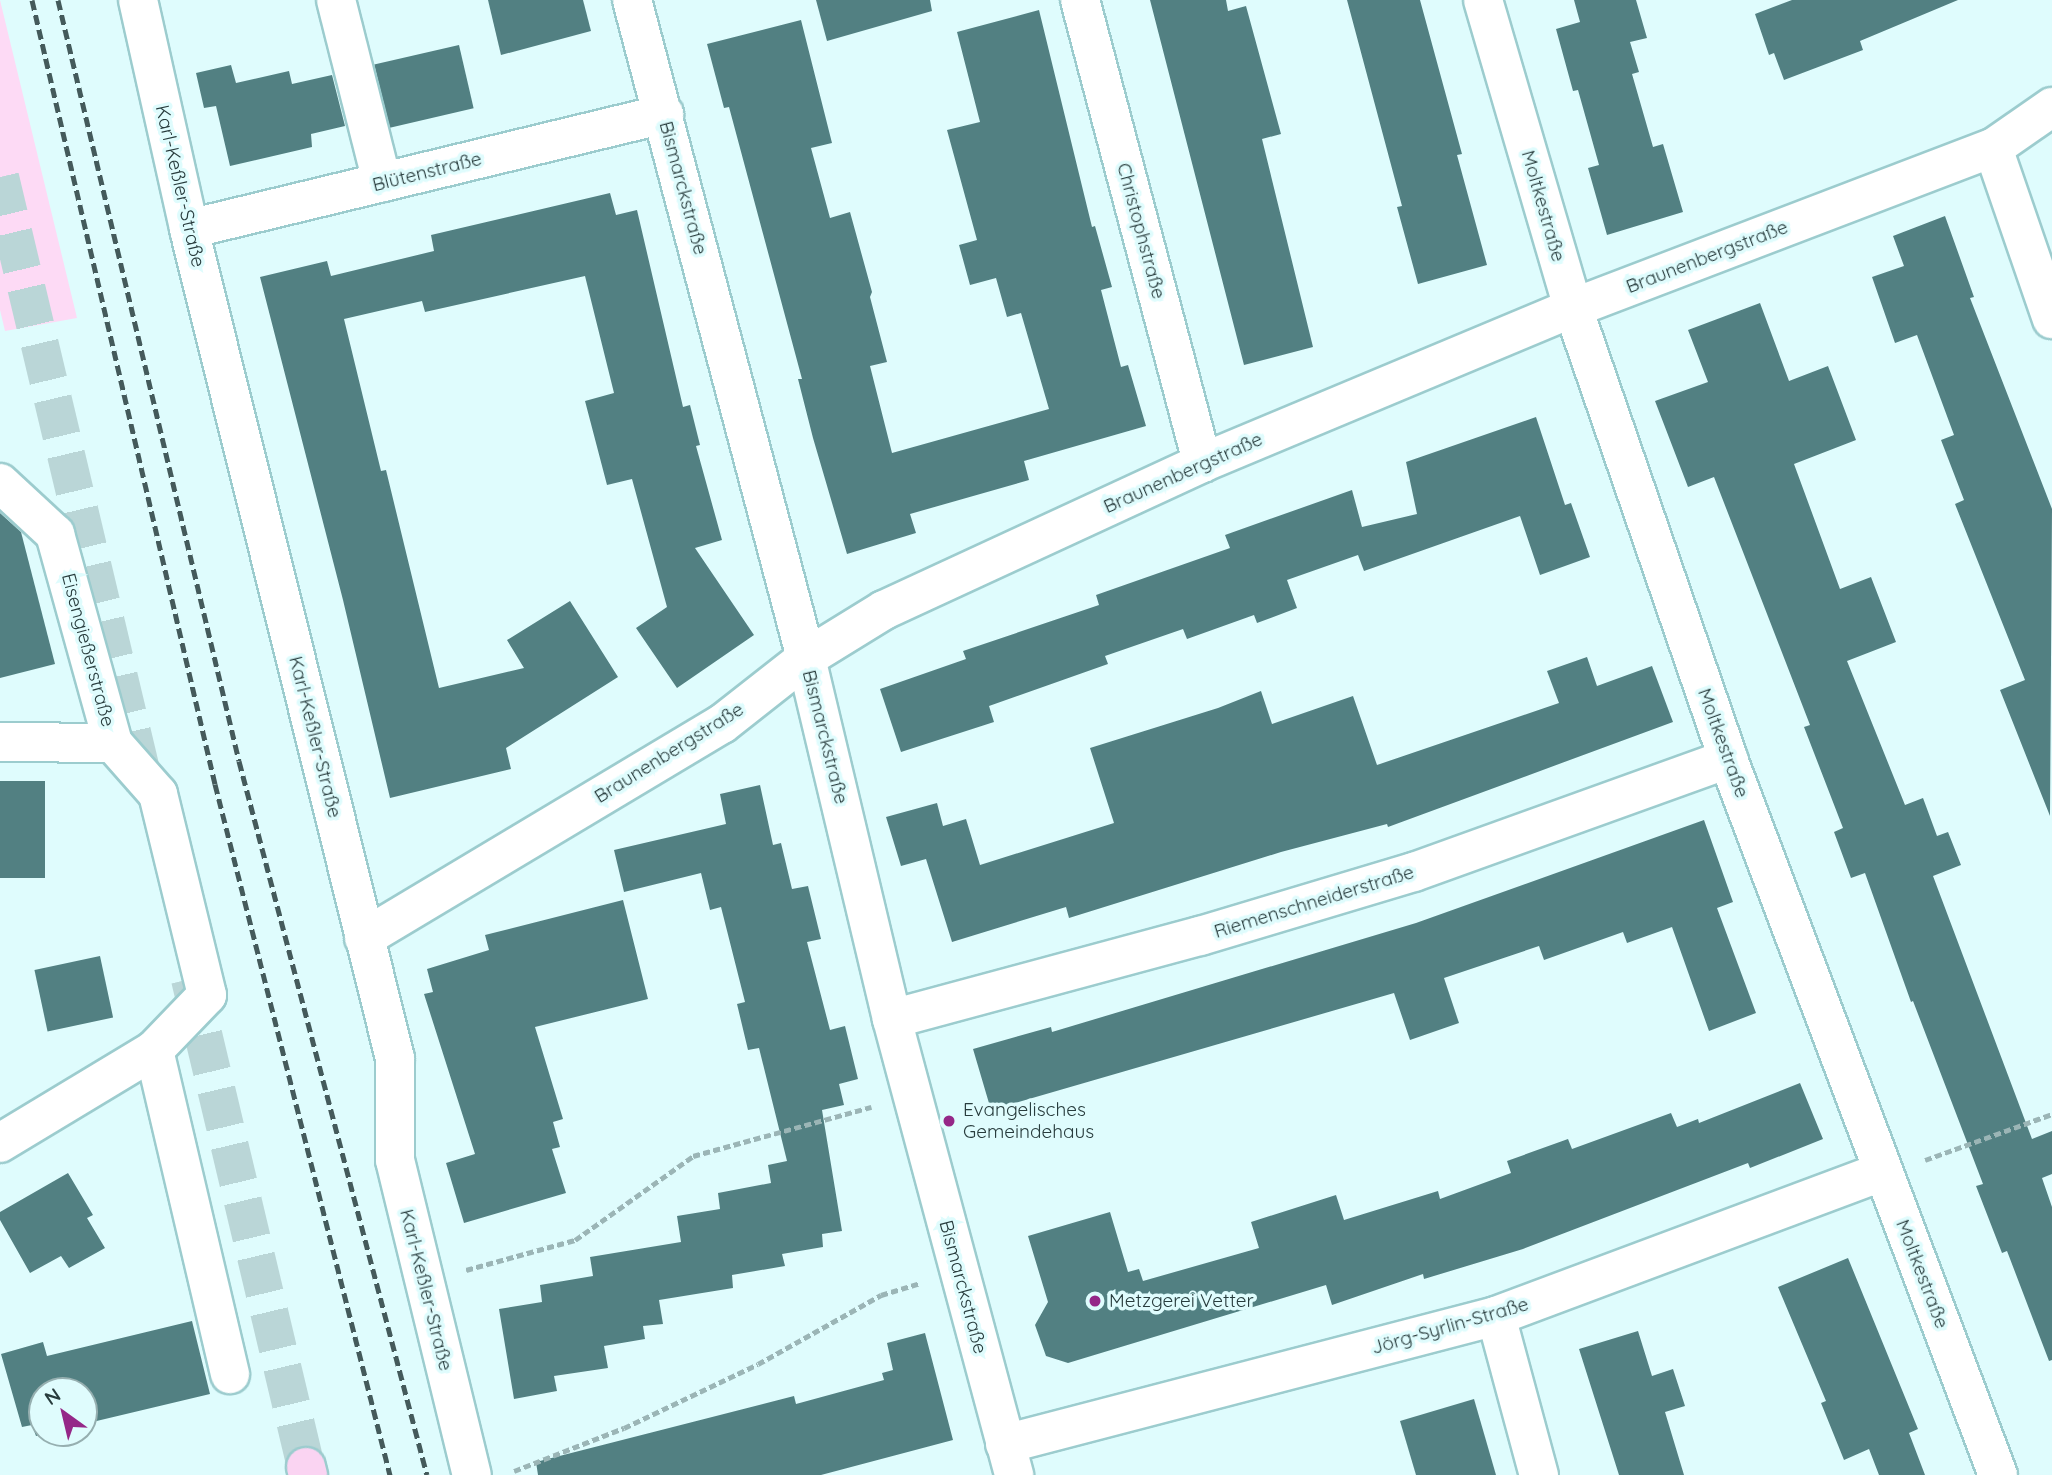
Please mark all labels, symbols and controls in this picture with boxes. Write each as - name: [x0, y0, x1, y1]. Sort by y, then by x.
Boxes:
- street label: Karl-Keßler-Straße: [150, 103, 210, 269]
- street label: Bismarckstraße: [654, 119, 712, 257]
- street label: Blütenstraße: [370, 147, 484, 197]
- street label: Moltkestraße: [1516, 148, 1570, 264]
- street label: Christophstraße: [1112, 161, 1170, 301]
- street label: Braunenbergstraße: [1623, 216, 1791, 298]
- street label: Braunenbergstraße: [1100, 428, 1266, 518]
- street label: Eisengießerstraße: [57, 571, 119, 729]
- street label: Karl-Keßler-Straße: [284, 654, 346, 820]
- street label: Bismarckstraße: [797, 668, 853, 806]
- street label: Moltkestraße: [1693, 685, 1753, 801]
- street label: Braunenbergstraße: [590, 698, 748, 808]
- street label: Riemenschneiderstraße: [1211, 861, 1417, 943]
- place label: Evangelisches Gemeindehaus: [963, 1099, 1094, 1143]
- marker: Evangelisches Gemeindehaus: [941, 1113, 957, 1129]
- street label: Karl-Keßler-Straße: [395, 1207, 457, 1373]
- street label: Moltkestraße: [1891, 1216, 1953, 1332]
- street label: Bismarckstraße: [934, 1218, 992, 1356]
- place label: Metzgerei Vetter: [1109, 1290, 1254, 1312]
- marker: Metzgerei Vetter: [1087, 1293, 1103, 1309]
- street label: Jörg-Syrlin-Straße: [1369, 1293, 1531, 1359]
- north arrow: [28, 1377, 98, 1447]
- text: N: [40, 1382, 65, 1410]

